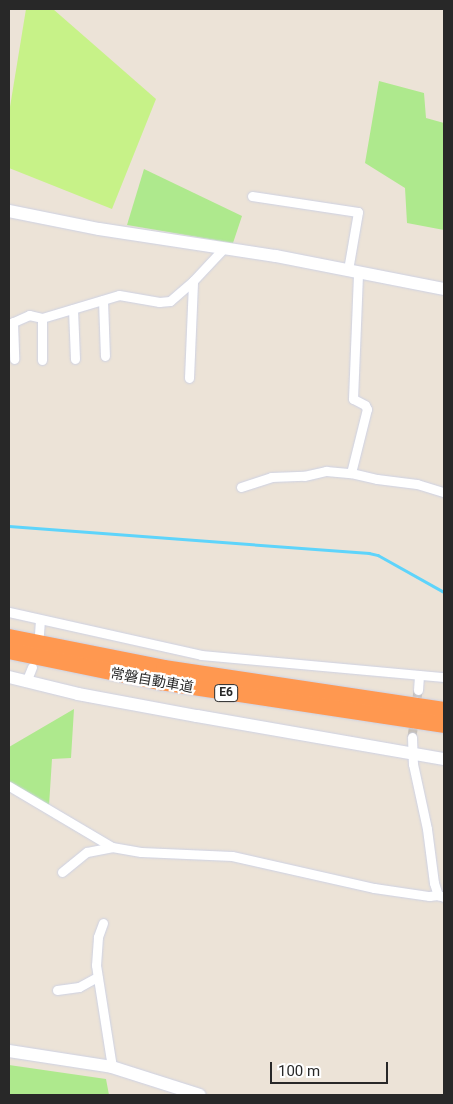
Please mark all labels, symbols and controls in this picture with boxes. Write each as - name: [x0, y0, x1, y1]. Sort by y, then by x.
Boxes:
- street label: 常磐自動車道: [109, 664, 195, 696]
- road number: E6: [214, 684, 238, 702]
- scale bar: [273, 1052, 390, 1084]
- text: 100 m: [278, 1062, 320, 1080]

